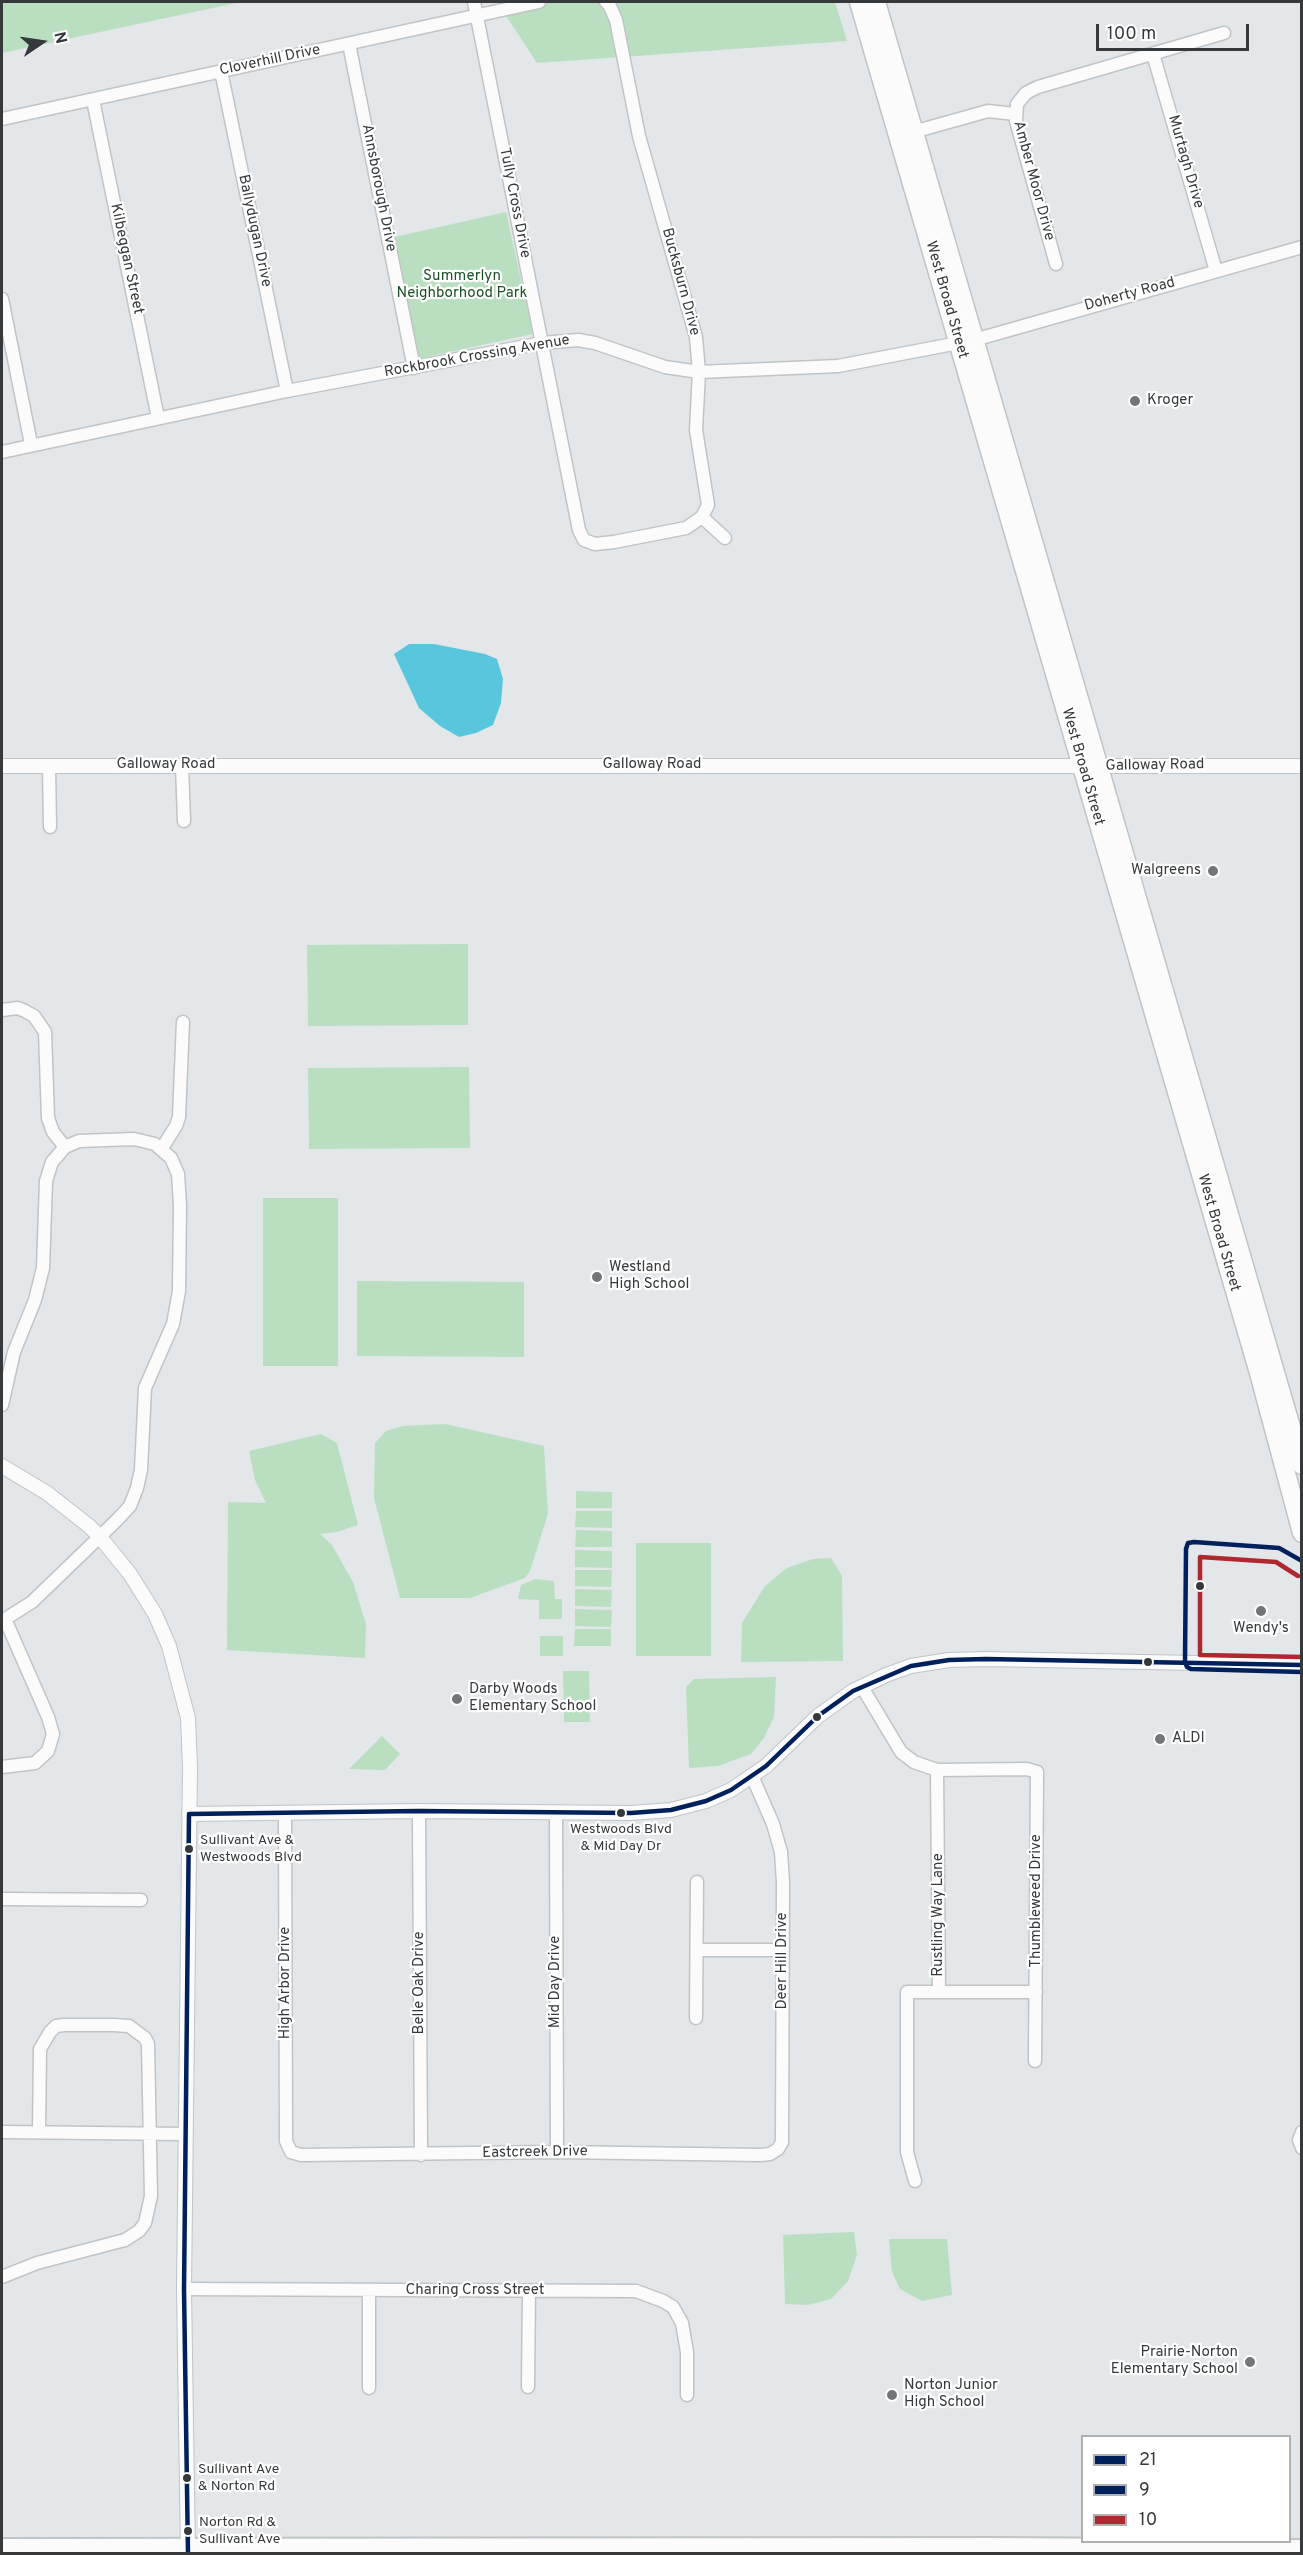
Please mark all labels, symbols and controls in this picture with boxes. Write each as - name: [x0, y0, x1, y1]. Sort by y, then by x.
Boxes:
- north arrow: [12, 12, 72, 72]
- scale bar: [1099, 12, 1252, 50]
- text: 100 m: [1107, 23, 1156, 46]
- text: N: [49, 30, 71, 46]
- street label: Cloverhill Drive: [218, 42, 322, 80]
- street label: Murtagh Drive: [1163, 113, 1207, 211]
- street label: Amber Moor Drive: [1008, 119, 1058, 243]
- street label: Annsborough Drive: [357, 123, 399, 253]
- street label: Tully Cross Drive: [494, 146, 534, 260]
- street label: Ballydugan Drive: [233, 173, 275, 289]
- street label: Kilbeggan Street: [105, 202, 147, 316]
- street label: Bucksburn Drive: [657, 226, 703, 338]
- street label: West Broad Street: [921, 239, 971, 361]
- park label: Summerlyn Neighborhood Park: [397, 268, 527, 303]
- street label: Doherty Road: [1083, 274, 1177, 316]
- street label: Rockbrook Crossing Avenue: [383, 332, 571, 382]
- place label: Kroger: [1147, 392, 1193, 410]
- marker: Kroger: [1128, 394, 1142, 408]
- street label: West Broad Street: [1057, 706, 1107, 828]
- street label: Galloway Road: [117, 756, 215, 774]
- street label: Galloway Road: [603, 756, 701, 774]
- street label: Galloway Road: [1105, 756, 1205, 776]
- place label: Walgreens: [1131, 862, 1201, 880]
- marker: Walgreens: [1206, 864, 1220, 878]
- street label: West Broad Street: [1193, 1172, 1243, 1294]
- place label: Westland High School: [609, 1259, 690, 1294]
- marker: Westland High School: [590, 1270, 604, 1284]
- unlabelled marker: [1194, 1580, 1206, 1592]
- marker: Wendy's: [1254, 1604, 1268, 1618]
- place label: Wendy's: [1233, 1620, 1289, 1638]
- unlabelled marker: [1142, 1656, 1154, 1668]
- place label: Darby Woods Elementary School: [469, 1681, 596, 1716]
- marker: Darby Woods Elementary School: [450, 1692, 464, 1706]
- unlabelled marker: [811, 1711, 823, 1723]
- place label: ALDI: [1172, 1730, 1205, 1748]
- marker: ALDI: [1153, 1732, 1167, 1746]
- marker: Westwoods Blvd & Mid Day Dr: [615, 1807, 627, 1819]
- place label: Westwoods Blvd & Mid Day Dr: [570, 1822, 672, 1854]
- place label: Sullivant Ave & Westwoods Blvd: [200, 1833, 302, 1865]
- street label: Thumbleweed Drive: [1028, 1834, 1046, 1968]
- marker: Sullivant Ave & Westwoods Blvd: [183, 1843, 195, 1855]
- street label: Rustling Way Lane: [930, 1853, 948, 1977]
- street label: Deer Hill Drive: [774, 1912, 792, 2010]
- street label: High Arbor Drive: [277, 1927, 295, 2039]
- street label: Belle Oak Drive: [411, 1931, 429, 2035]
- street label: Mid Day Drive: [547, 1936, 565, 2028]
- street label: Eastcreek Drive: [482, 2143, 588, 2163]
- street label: Charing Cross Street: [406, 2282, 544, 2300]
- place label: Prairie-Norton Elementary School: [1111, 2344, 1238, 2379]
- marker: Prairie-Norton Elementary School: [1243, 2355, 1257, 2369]
- place label: Norton Junior High School: [904, 2377, 998, 2412]
- marker: Norton Junior High School: [885, 2388, 899, 2402]
- legend: [1081, 2435, 1291, 2543]
- text: 21: [1139, 2449, 1157, 2472]
- place label: Sullivant Ave & Norton Rd: [198, 2462, 279, 2494]
- marker: Sullivant Ave & Norton Rd: [181, 2472, 193, 2484]
- text: 9: [1139, 2479, 1150, 2502]
- text: 10: [1139, 2509, 1157, 2532]
- place label: Norton Rd & Sullivant Ave: [199, 2515, 280, 2548]
- marker: Norton Rd & Sullivant Ave: [182, 2525, 194, 2537]

